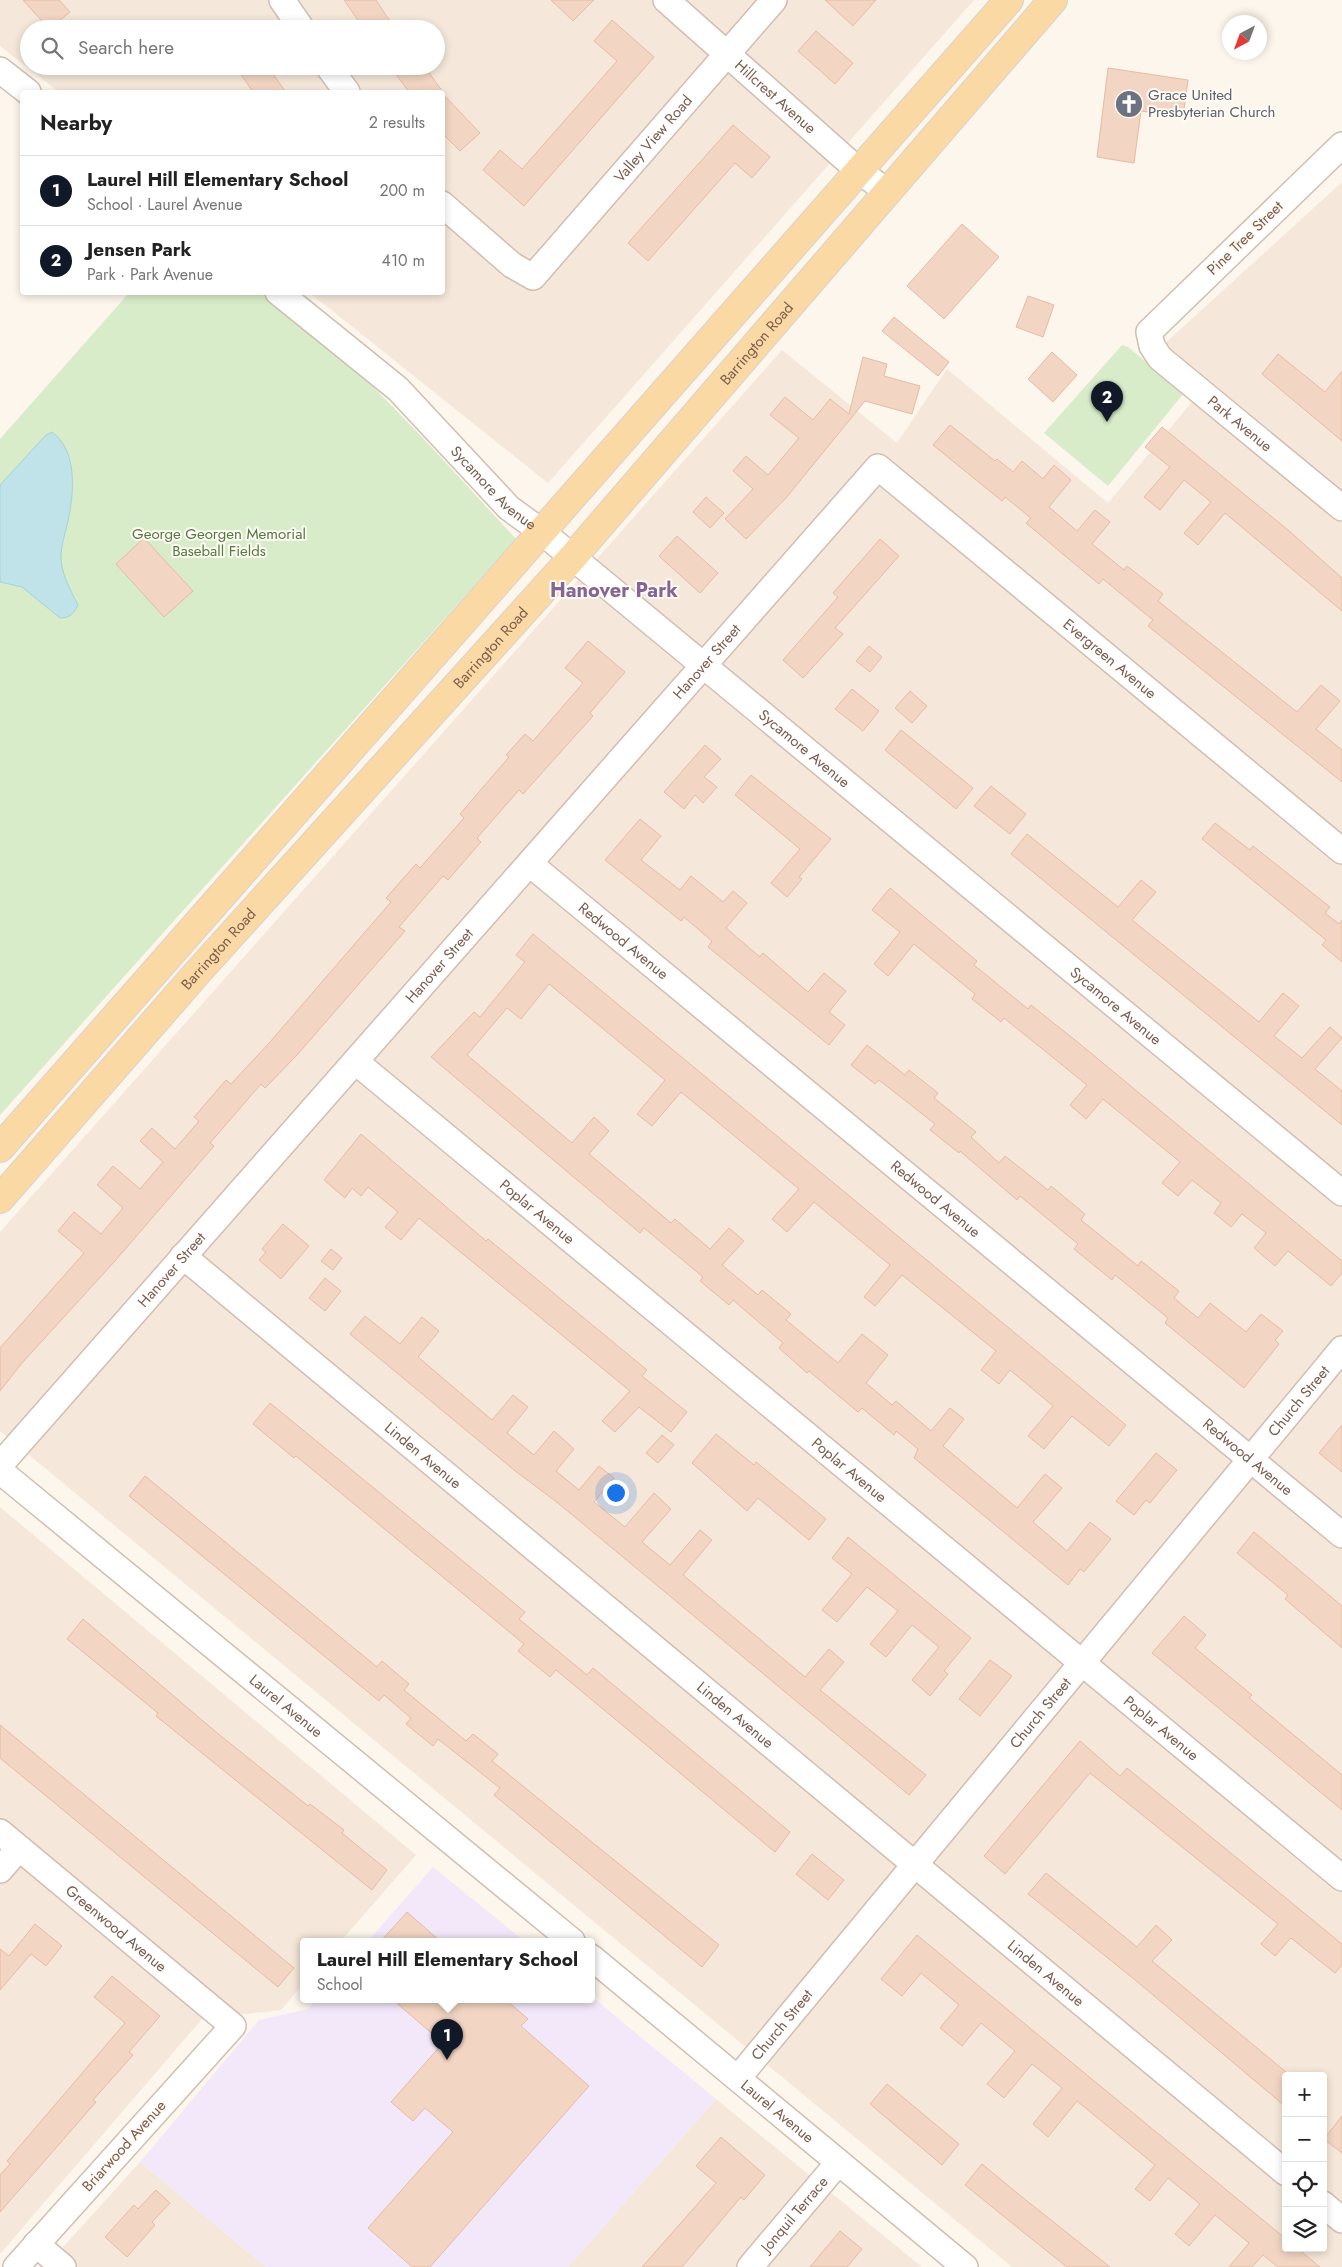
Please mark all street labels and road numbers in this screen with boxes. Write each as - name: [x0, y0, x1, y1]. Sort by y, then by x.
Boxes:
- street label: Hillcrest Avenue: [730, 55, 821, 139]
- street label: Valley View Road: [609, 90, 697, 188]
- street label: Pine Tree Street: [1202, 196, 1288, 280]
- street label: Barrington Road: [715, 298, 799, 390]
- street label: Park Avenue: [1203, 391, 1277, 457]
- street label: Sycamore Avenue: [445, 441, 541, 536]
- street label: Barrington Road: [448, 602, 533, 693]
- street label: Evergreen Avenue: [1058, 613, 1161, 704]
- street label: Hanover Street: [668, 619, 746, 704]
- street label: Sycamore Avenue: [754, 704, 855, 793]
- street label: Redwood Avenue: [573, 897, 673, 985]
- street label: Barrington Road: [176, 904, 261, 995]
- street label: Hanover Street: [400, 923, 479, 1008]
- street label: Sycamore Avenue: [1065, 962, 1166, 1051]
- street label: Redwood Avenue: [886, 1155, 985, 1243]
- street label: Poplar Avenue: [495, 1174, 580, 1250]
- street label: Hanover Street: [133, 1227, 211, 1312]
- street label: Church Street: [1263, 1361, 1335, 1441]
- street label: Redwood Avenue: [1198, 1413, 1298, 1501]
- street label: Linden Avenue: [380, 1417, 466, 1494]
- street label: Poplar Avenue: [807, 1432, 892, 1508]
- street label: Laurel Avenue: [244, 1669, 328, 1743]
- street label: Church Street: [1004, 1672, 1077, 1753]
- street label: Linden Avenue: [692, 1676, 779, 1754]
- street label: Poplar Avenue: [1119, 1691, 1204, 1766]
- street label: Greenwood Avenue: [61, 1880, 172, 1978]
- street label: Linden Avenue: [1003, 1935, 1089, 2012]
- street label: Church Street: [746, 1984, 818, 2065]
- street label: Laurel Avenue: [736, 2074, 819, 2149]
- street label: Briarwood Avenue: [77, 2095, 171, 2197]
- street label: Jonquil Terrace: [755, 2171, 833, 2259]

